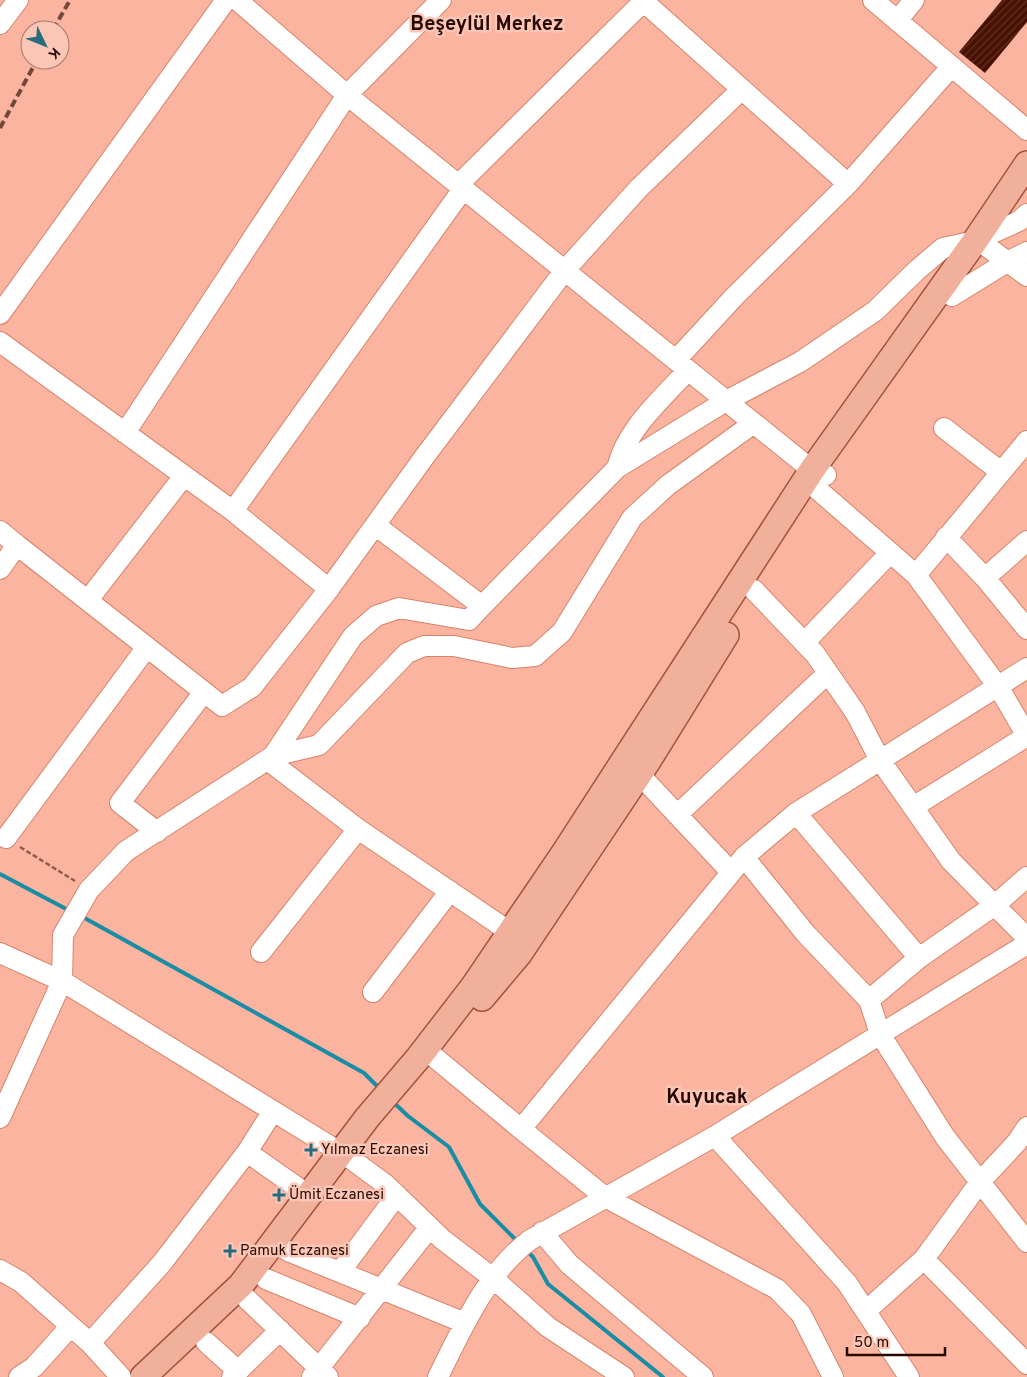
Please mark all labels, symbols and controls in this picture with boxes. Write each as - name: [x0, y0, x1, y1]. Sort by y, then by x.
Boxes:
- district label: Beşeylül Merkez: [410, 12, 564, 38]
- north arrow: [20, 20, 70, 70]
- text: K: [44, 43, 63, 62]
- district label: Kuyucak: [666, 1085, 748, 1111]
- place label: Yılmaz Eczanesi: [321, 1141, 428, 1160]
- marker: Yılmaz Eczanesi: [305, 1144, 317, 1156]
- place label: Ümit Eczanesi: [289, 1185, 384, 1205]
- marker: Ümit Eczanesi: [273, 1189, 285, 1201]
- place label: Pamuk Eczanesi: [240, 1242, 349, 1261]
- marker: Pamuk Eczanesi: [224, 1245, 236, 1257]
- scale bar: [847, 1324, 944, 1356]
- text: 50 m: [854, 1334, 889, 1353]

